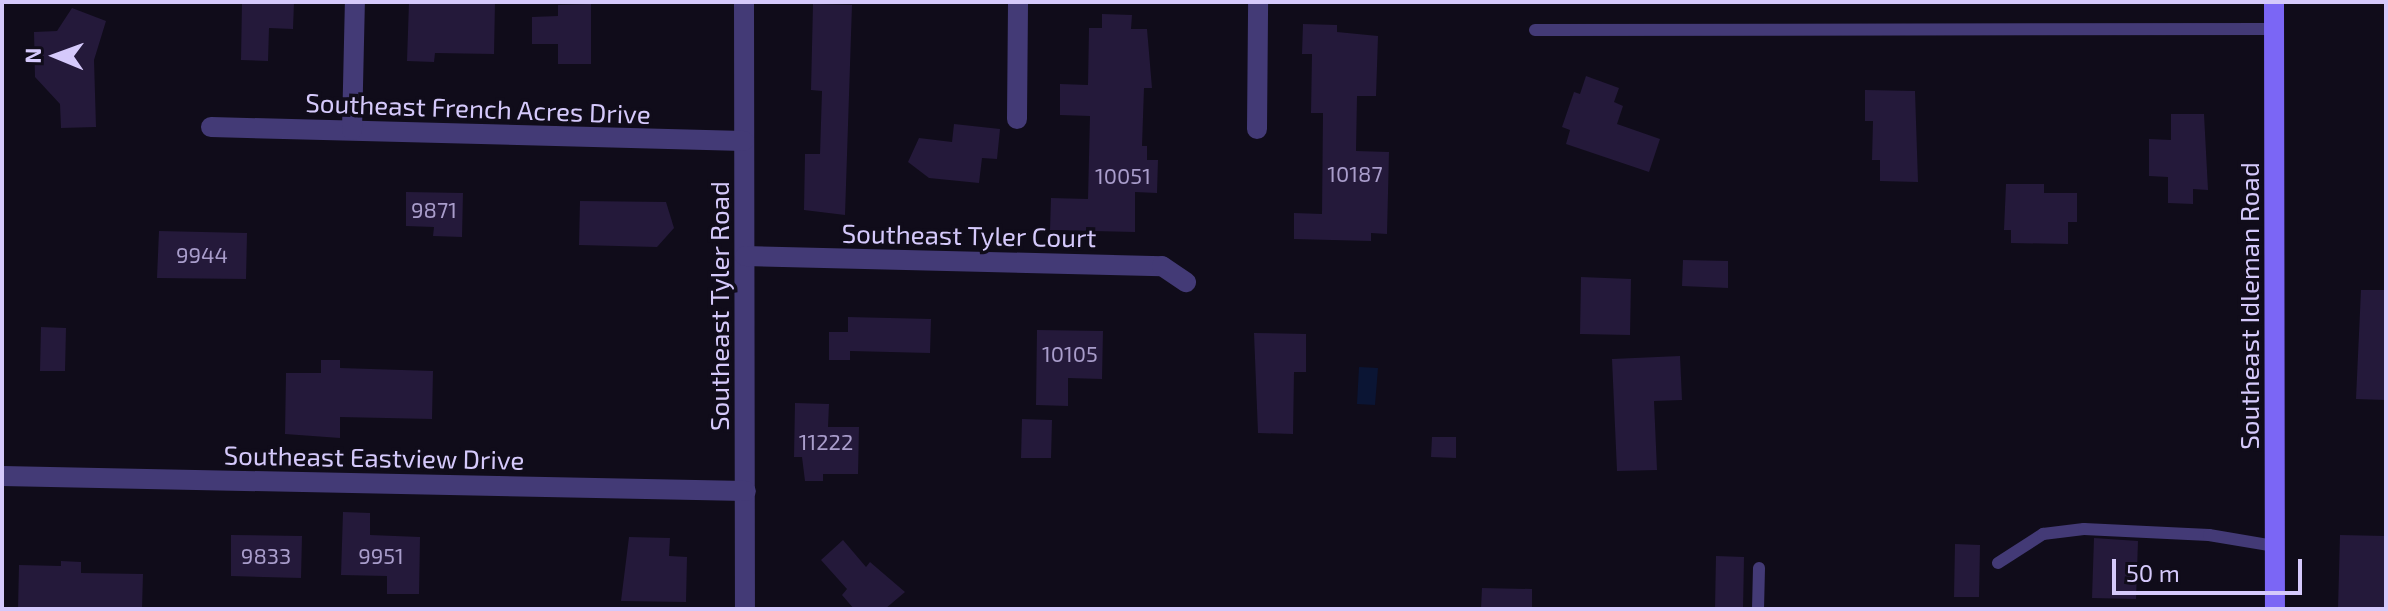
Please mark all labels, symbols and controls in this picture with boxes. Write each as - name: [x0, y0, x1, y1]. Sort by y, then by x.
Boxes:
- north arrow: [16, 16, 96, 96]
- text: N: [19, 47, 45, 64]
- street label: Southeast French Acres Drive: [304, 86, 652, 130]
- house number: 10187: [1327, 161, 1383, 187]
- street label: Southeast Idleman Road: [2233, 162, 2265, 450]
- house number: 10051: [1095, 163, 1151, 189]
- street label: Southeast Tyler Road: [703, 180, 735, 432]
- house number: 9871: [411, 197, 457, 223]
- street label: Southeast Tyler Court: [841, 217, 1097, 253]
- house number: 9944: [176, 242, 228, 268]
- house number: 10105: [1042, 341, 1098, 367]
- house number: 11222: [799, 429, 853, 455]
- street label: Southeast Eastview Drive: [223, 439, 525, 475]
- house number: 9833: [241, 543, 291, 569]
- house number: 9951: [358, 543, 404, 569]
- scale bar: [2116, 543, 2306, 593]
- text: 50 m: [2126, 558, 2180, 587]

